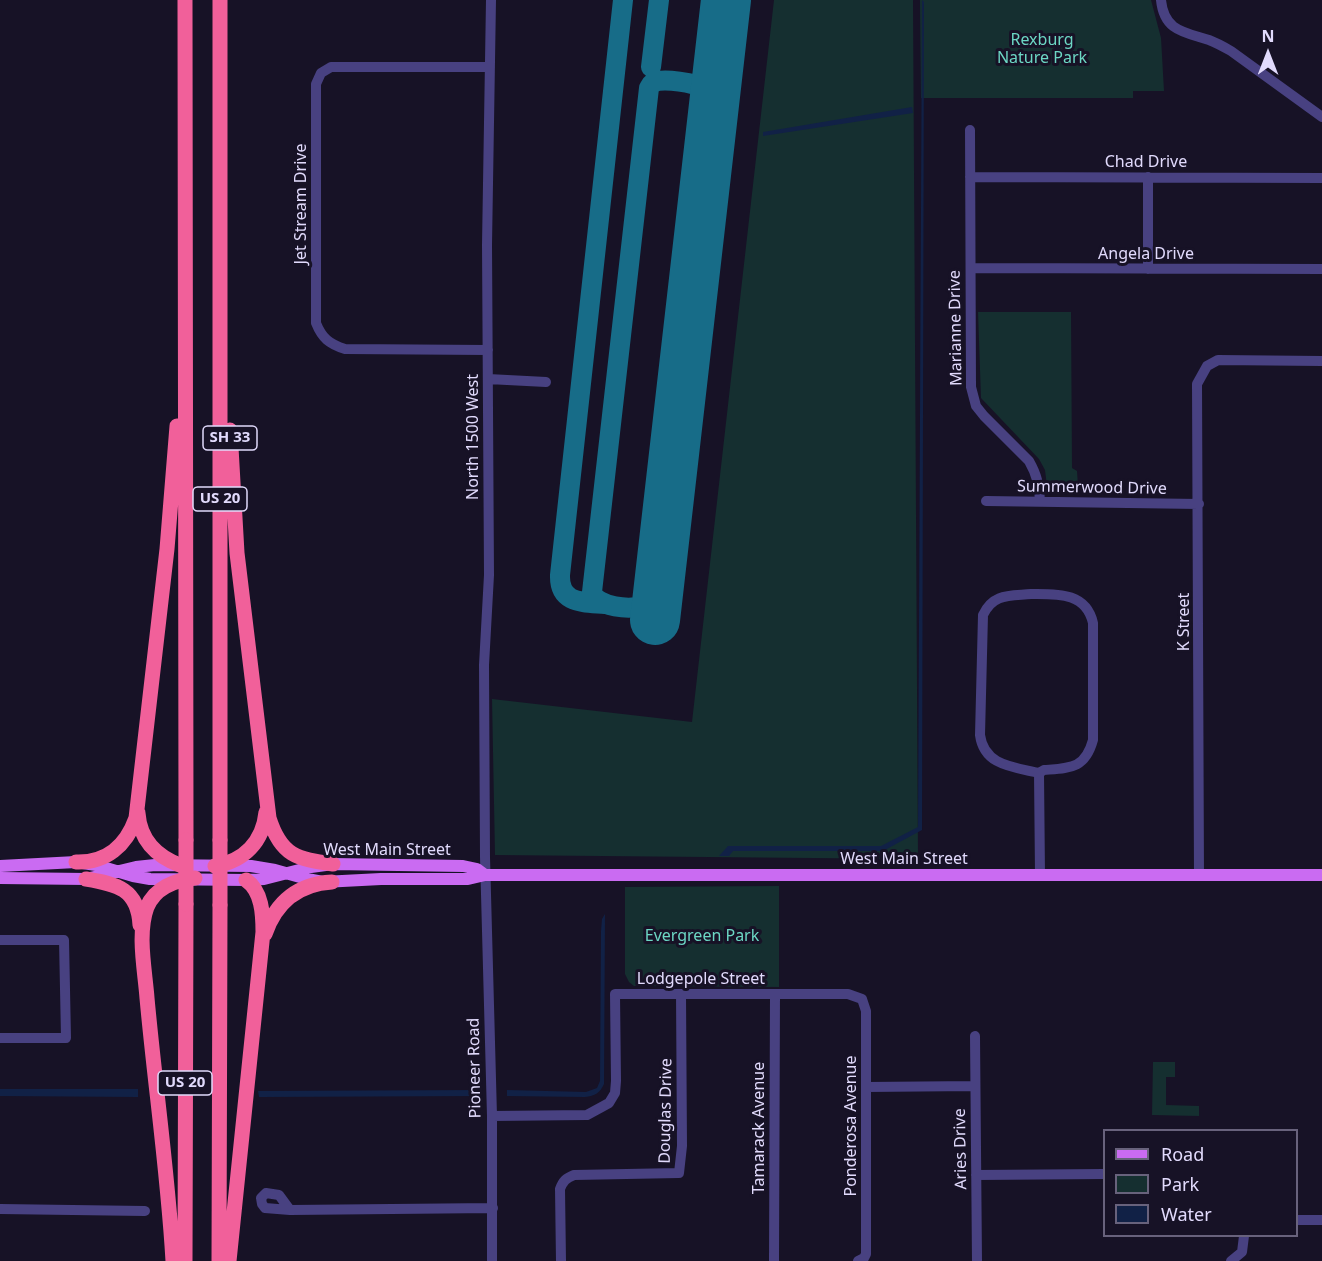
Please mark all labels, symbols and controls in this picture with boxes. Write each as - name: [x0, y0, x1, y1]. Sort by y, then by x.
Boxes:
- north arrow: [1238, 24, 1298, 84]
- text: N: [1261, 25, 1275, 47]
- park label: Rexburg Nature Park: [997, 30, 1087, 68]
- street label: Jet Stream Drive: [291, 144, 311, 264]
- street label: Chad Drive: [1105, 152, 1187, 172]
- street label: Angela Drive: [1098, 244, 1194, 264]
- street label: Marianne Drive: [945, 270, 967, 386]
- street label: North 1500 West: [463, 374, 483, 500]
- road number: SH 33: [203, 426, 257, 450]
- street label: Summerwood Drive: [1017, 477, 1167, 499]
- road number: US 20: [193, 487, 247, 511]
- street label: K Street: [1174, 593, 1194, 651]
- street label: West Main Street: [323, 840, 451, 860]
- street label: West Main Street: [840, 849, 968, 869]
- park label: Evergreen Park: [645, 926, 759, 946]
- street label: Lodgepole Street: [637, 969, 765, 989]
- street label: Pioneer Road: [465, 1018, 485, 1118]
- street label: Ponderosa Avenue: [841, 1055, 861, 1197]
- street label: Douglas Drive: [655, 1058, 677, 1164]
- street label: Tamarack Avenue: [749, 1062, 769, 1194]
- road number: US 20: [158, 1071, 212, 1095]
- street label: Aries Drive: [951, 1108, 971, 1190]
- legend: [1103, 1129, 1298, 1237]
- text: Road: [1161, 1142, 1204, 1166]
- text: Park: [1161, 1172, 1199, 1196]
- text: Water: [1161, 1202, 1212, 1226]

